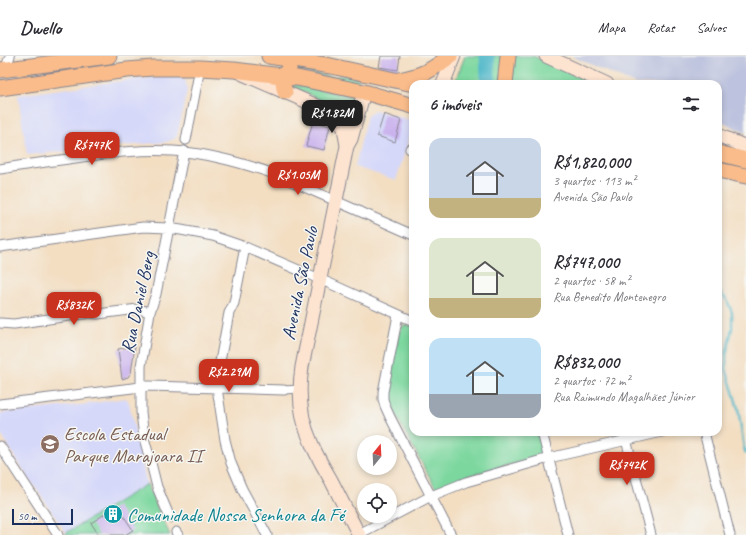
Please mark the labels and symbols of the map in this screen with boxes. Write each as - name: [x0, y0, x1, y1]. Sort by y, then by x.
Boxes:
- pin: R$1.82M: [295, 100, 369, 134]
- pin: R$747K: [59, 132, 125, 166]
- pin: R$1.05M: [261, 162, 335, 196]
- street label: Avenida São Paulo: [276, 223, 324, 342]
- street label: Rua Daniel Berg: [115, 248, 161, 355]
- pin: R$832K: [41, 292, 107, 326]
- pin: R$2.29M: [192, 359, 266, 393]
- place label: Escola Estadual Parque Marajoara II: [64, 422, 207, 468]
- school or university icon: Escola Estadual Parque Marajoara II: [39, 433, 61, 455]
- north arrow: [357, 435, 397, 475]
- pin: R$742K: [594, 452, 660, 486]
- building icon: Comunidade Nossa Senhora da Fé: [102, 503, 124, 525]
- place label: Comunidade Nossa Senhora da Fé: [127, 503, 347, 527]
- scale bar: [12, 507, 73, 526]

